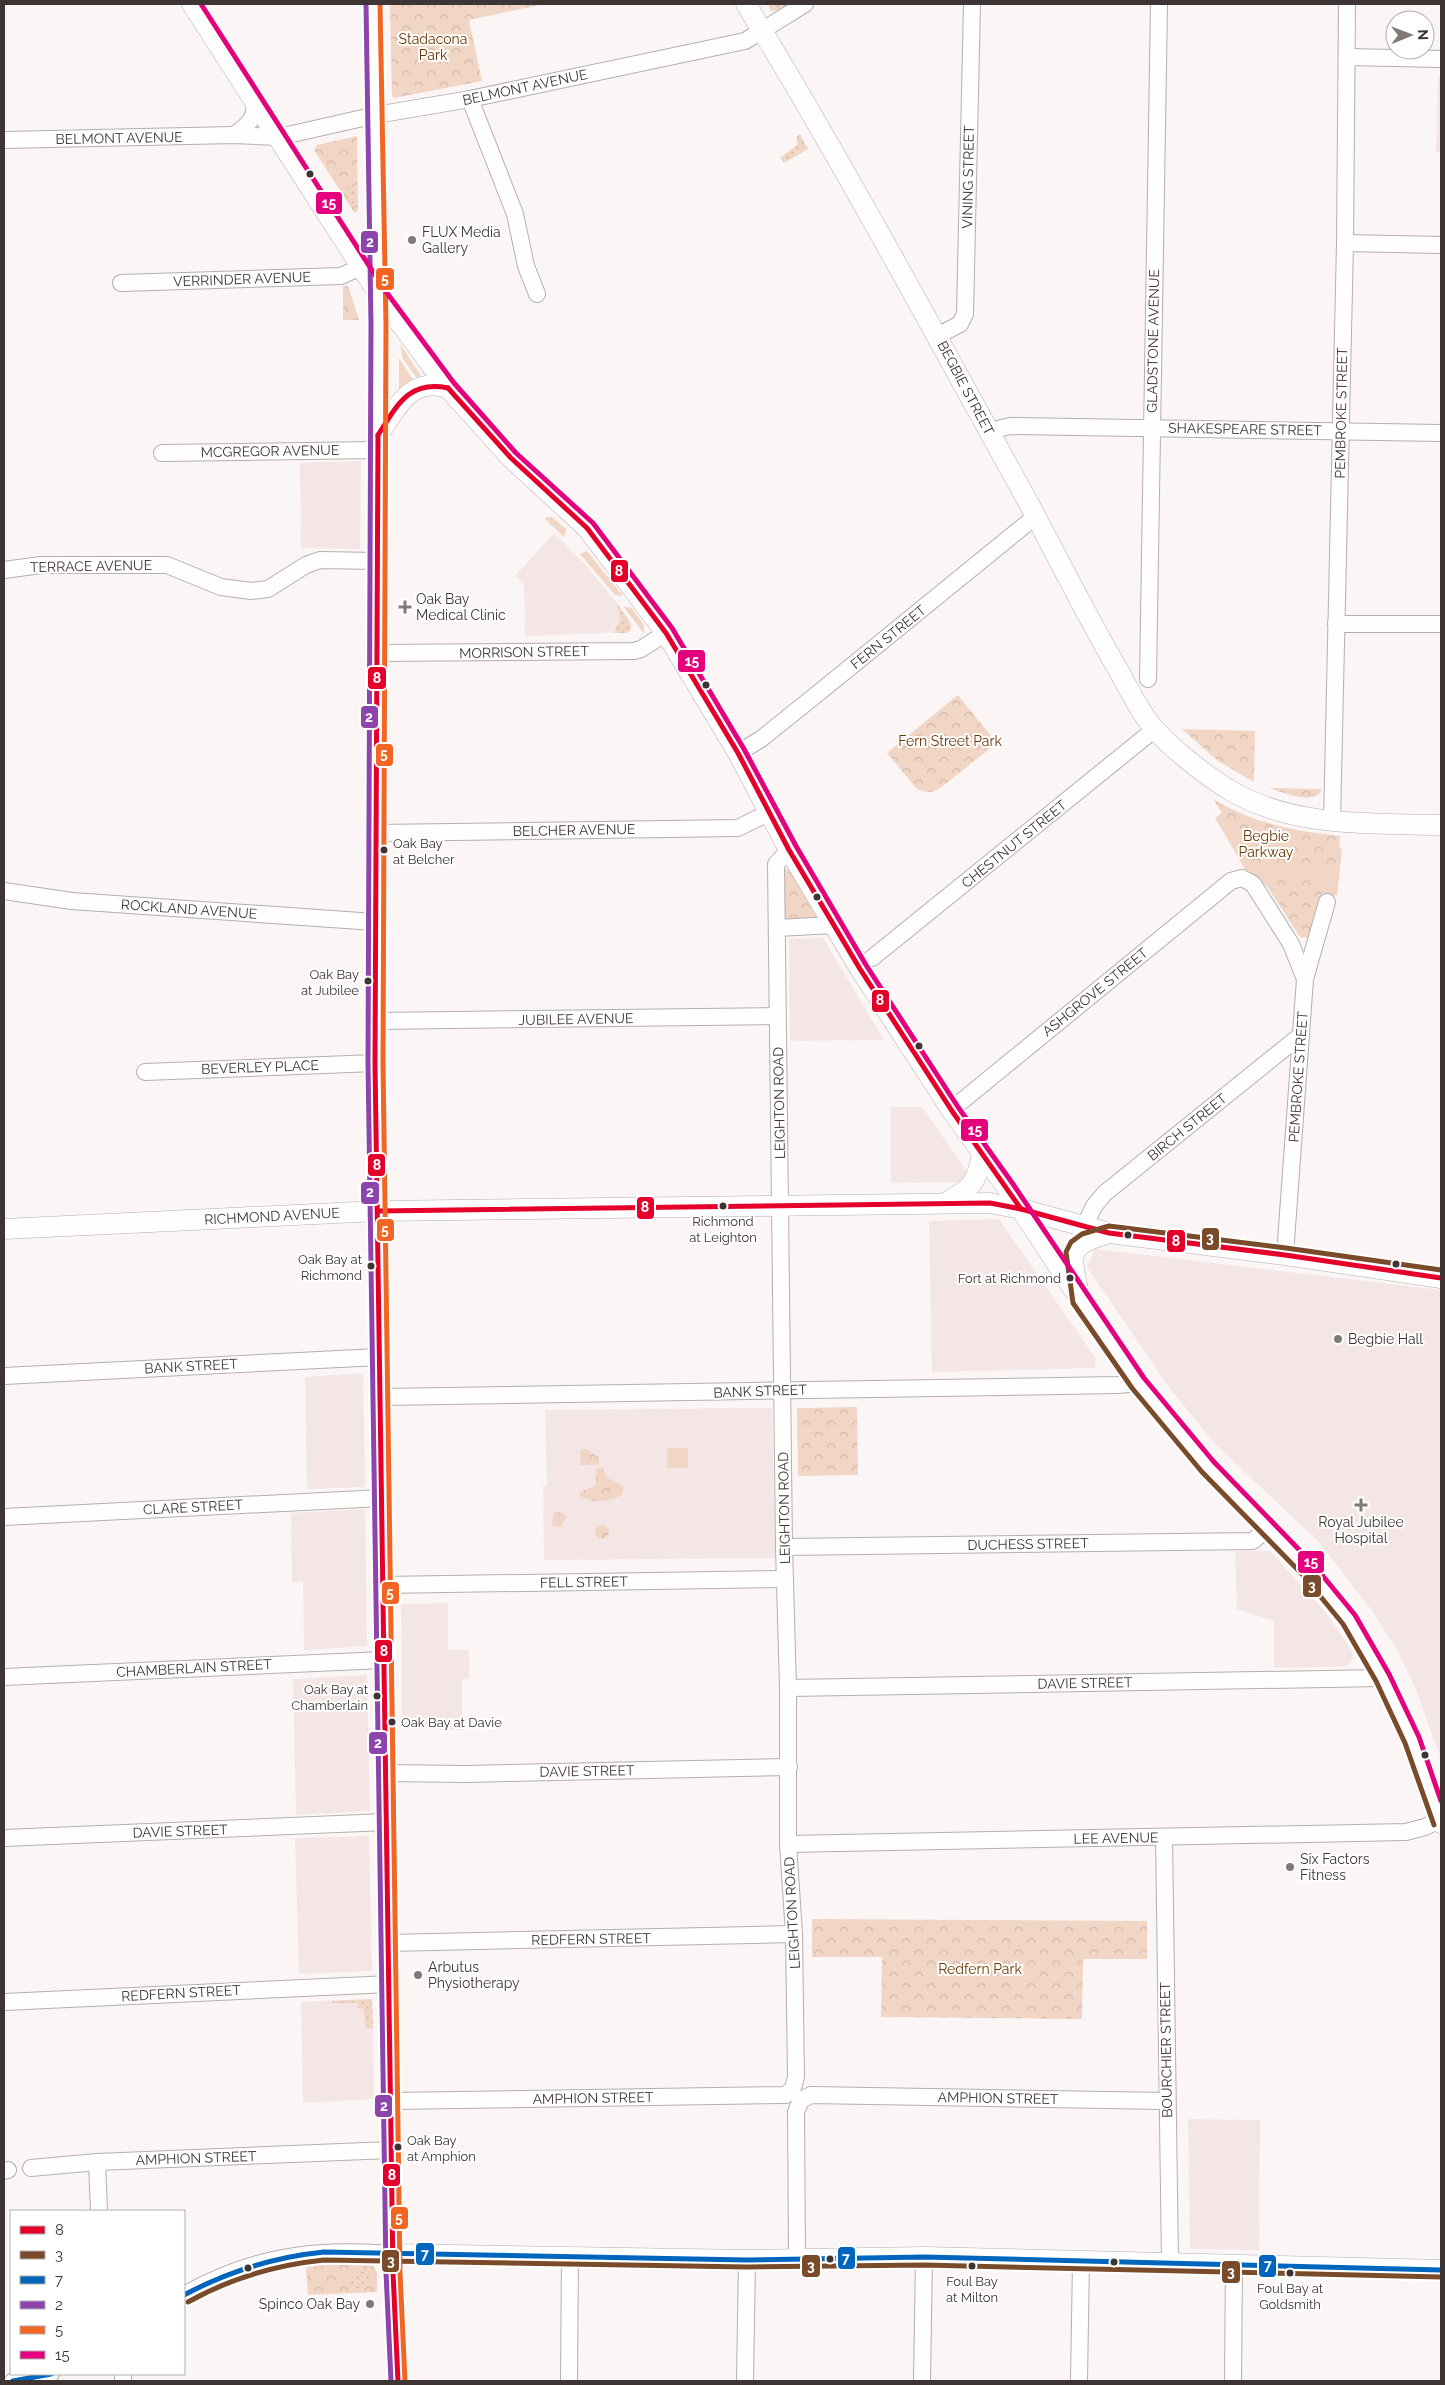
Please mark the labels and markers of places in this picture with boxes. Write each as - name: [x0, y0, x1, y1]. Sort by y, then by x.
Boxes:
- unlabelled marker: [305, 169, 315, 179]
- place label: FLUX Media Gallery: [422, 224, 501, 256]
- marker: FLUX Media Gallery: [406, 234, 418, 246]
- place label: Oak Bay Medical Clinic: [416, 591, 506, 623]
- marker: Oak Bay Medical Clinic: [398, 600, 412, 614]
- unlabelled marker: [701, 680, 711, 690]
- place label: Oak Bay at Belcher: [393, 836, 455, 867]
- marker: Oak Bay at Belcher: [379, 845, 389, 855]
- unlabelled marker: [812, 892, 822, 902]
- place label: Oak Bay at Jubilee: [301, 967, 359, 998]
- marker: Oak Bay at Jubilee: [363, 976, 373, 986]
- unlabelled marker: [914, 1041, 924, 1051]
- marker: Richmond at Leighton: [718, 1201, 728, 1211]
- place label: Richmond at Leighton: [689, 1214, 757, 1245]
- unlabelled marker: [1123, 1230, 1133, 1240]
- place label: Oak Bay at Richmond: [298, 1252, 363, 1283]
- unlabelled marker: [1391, 1259, 1401, 1269]
- marker: Oak Bay at Richmond: [366, 1261, 376, 1271]
- place label: Fort at Richmond: [958, 1271, 1061, 1286]
- marker: Fort at Richmond: [1065, 1273, 1075, 1283]
- place label: Begbie Hall: [1348, 1331, 1423, 1347]
- marker: Begbie Hall: [1332, 1333, 1344, 1345]
- marker: Royal Jubilee Hospital: [1354, 1498, 1368, 1512]
- place label: Royal Jubilee Hospital: [1318, 1514, 1404, 1546]
- place label: Oak Bay at Chamberlain: [291, 1682, 369, 1713]
- marker: Oak Bay at Chamberlain: [372, 1691, 382, 1701]
- place label: Oak Bay at Davie: [401, 1715, 502, 1730]
- marker: Oak Bay at Davie: [387, 1717, 397, 1727]
- unlabelled marker: [1420, 1750, 1430, 1760]
- place label: Six Factors Fitness: [1300, 1851, 1370, 1883]
- marker: Six Factors Fitness: [1284, 1861, 1296, 1873]
- place label: Arbutus Physiotherapy: [428, 1959, 520, 1991]
- marker: Arbutus Physiotherapy: [412, 1969, 424, 1981]
- place label: Oak Bay at Amphion: [407, 2133, 476, 2164]
- marker: Oak Bay at Amphion: [393, 2142, 403, 2152]
- unlabelled marker: [825, 2254, 835, 2264]
- unlabelled marker: [1109, 2257, 1119, 2267]
- marker: Foul Bay at Milton: [967, 2261, 977, 2271]
- unlabelled marker: [243, 2263, 253, 2273]
- marker: Foul Bay at Goldsmith: [1285, 2268, 1295, 2278]
- place label: Foul Bay at Milton: [946, 2274, 998, 2305]
- place label: Foul Bay at Goldsmith: [1257, 2281, 1324, 2312]
- place label: Spinco Oak Bay: [259, 2296, 360, 2312]
- marker: Spinco Oak Bay: [364, 2298, 376, 2310]

